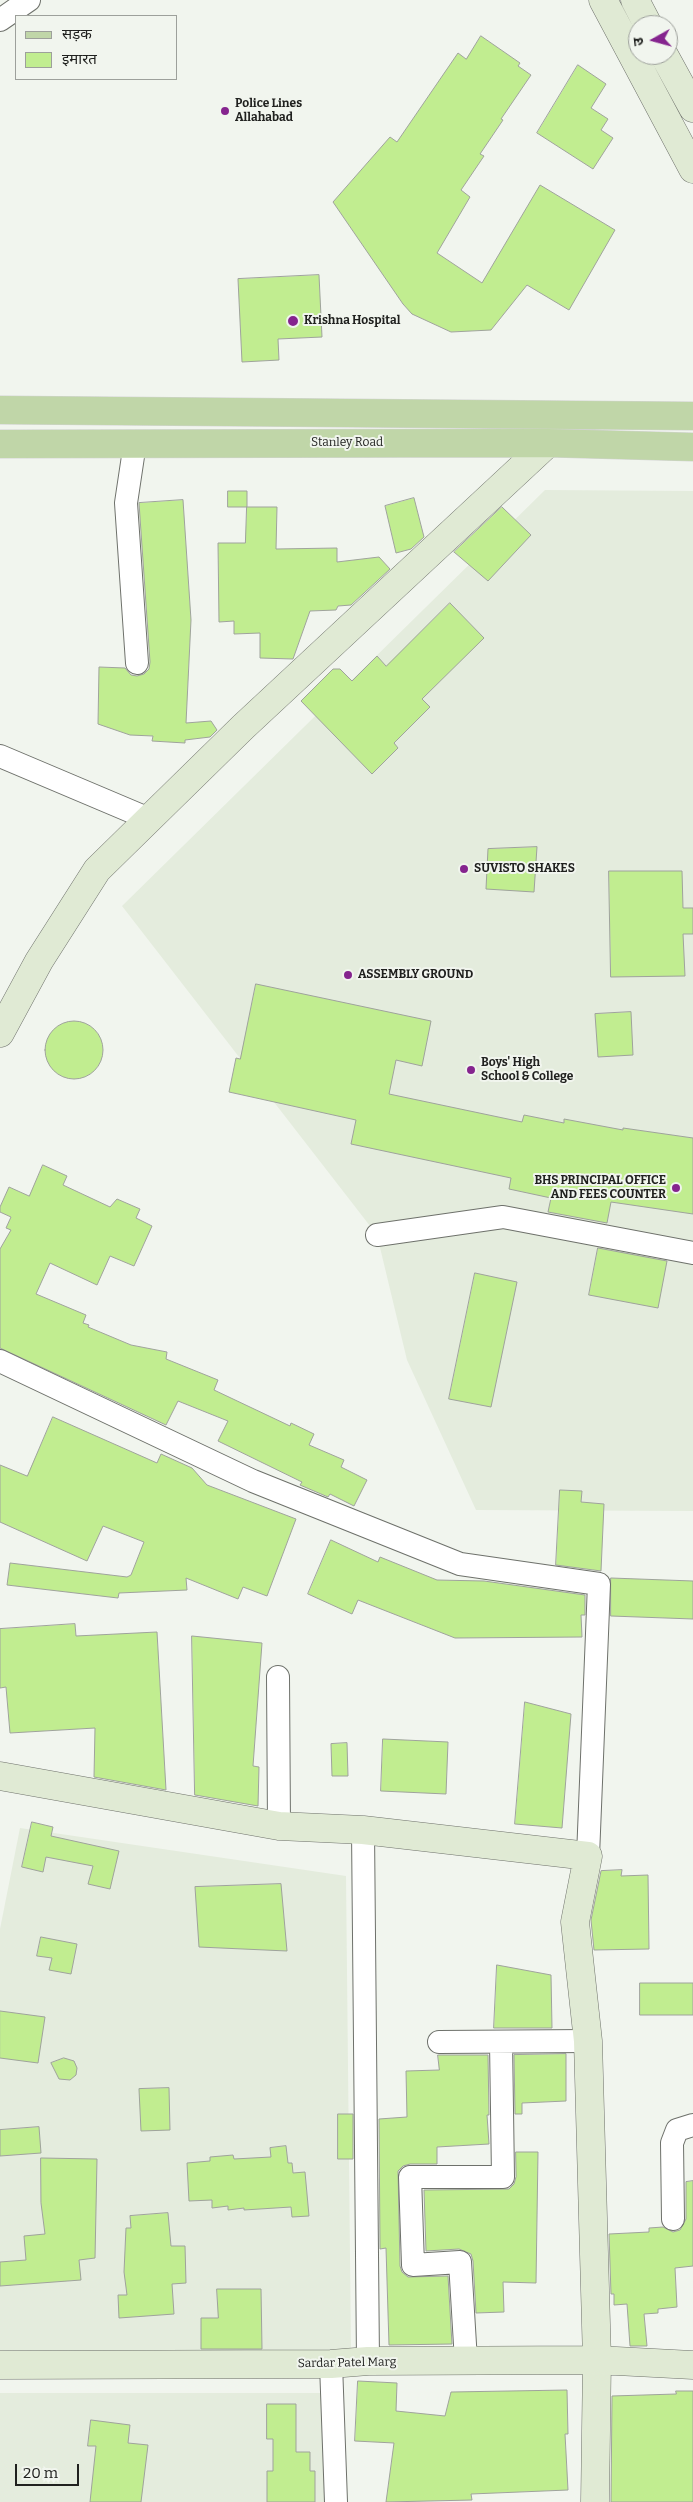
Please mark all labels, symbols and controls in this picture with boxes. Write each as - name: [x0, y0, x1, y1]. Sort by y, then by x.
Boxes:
- legend: [15, 15, 178, 80]
- north arrow: [628, 15, 678, 65]
- text: सड़क: [62, 25, 92, 43]
- text: उ: [630, 37, 648, 47]
- text: इमारत: [62, 50, 97, 68]
- place label: Police Lines Allahabad: [235, 97, 302, 125]
- marker: Police Lines Allahabad: [219, 105, 231, 117]
- marker: Krishna Hospital: [286, 314, 300, 328]
- place label: Krishna Hospital: [304, 314, 400, 328]
- street label: Stanley Road: [311, 436, 383, 450]
- place label: SUVISTO SHAKES: [474, 862, 575, 876]
- marker: SUVISTO SHAKES: [458, 863, 470, 875]
- place label: ASSEMBLY GROUND: [358, 968, 473, 982]
- marker: ASSEMBLY GROUND: [342, 969, 354, 981]
- place label: Boys' High School & College: [481, 1056, 573, 1084]
- marker: Boys' High School & College: [465, 1064, 477, 1076]
- place label: BHS PRINCIPAL OFFICE AND FEES COUNTER: [534, 1174, 666, 1202]
- marker: BHS PRINCIPAL OFFICE AND FEES COUNTER: [670, 1182, 682, 1194]
- street label: Sardar Patel Marg: [298, 2355, 396, 2371]
- scale bar: [18, 2454, 81, 2486]
- text: 20 m: [23, 2464, 58, 2482]

